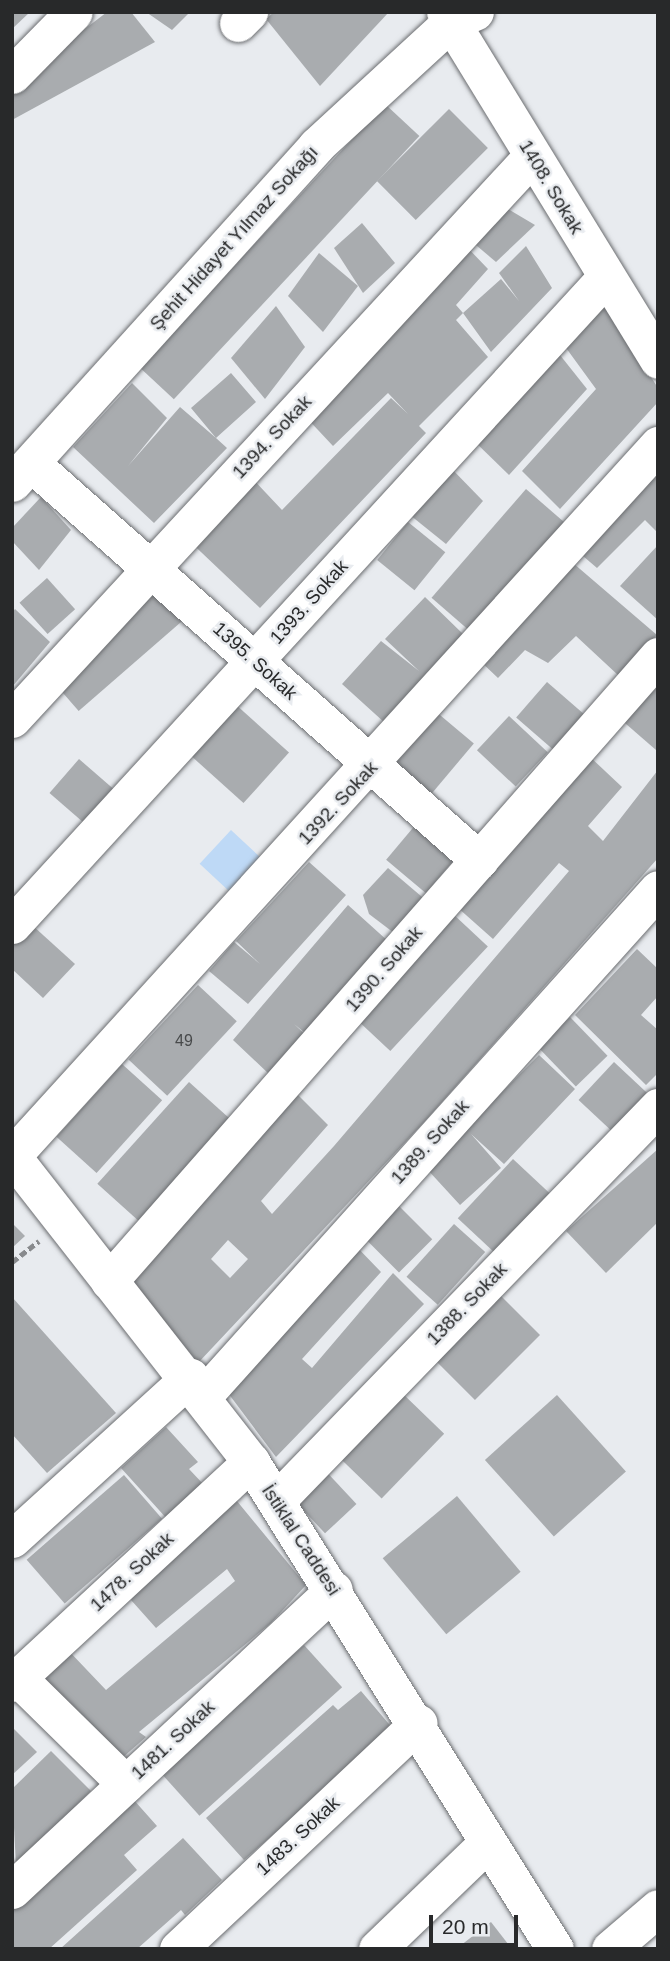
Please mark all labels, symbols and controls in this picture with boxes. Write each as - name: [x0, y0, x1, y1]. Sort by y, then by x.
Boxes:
- street label: 1408. Sokak: [514, 136, 588, 238]
- street label: Şehit Hidayet Yılmaz Sokağı: [145, 141, 323, 335]
- street label: 1394. Sokak: [228, 391, 316, 483]
- street label: 1393. Sokak: [265, 555, 353, 649]
- street label: 1395. Sokak: [208, 617, 302, 705]
- street label: 1392. Sokak: [294, 757, 382, 849]
- street label: 1390. Sokak: [341, 922, 427, 1016]
- house number: 49: [175, 1031, 193, 1051]
- street label: 1389. Sokak: [386, 1095, 474, 1189]
- street label: 1388. Sokak: [422, 1258, 512, 1350]
- street label: İstiklal Caddesi: [257, 1480, 345, 1600]
- street label: 1478. Sokak: [86, 1528, 178, 1616]
- street label: 1481. Sokak: [127, 1696, 219, 1784]
- street label: 1483. Sokak: [252, 1792, 344, 1880]
- scale bar: [432, 1902, 521, 1946]
- text: 20 m: [442, 1915, 489, 1938]

